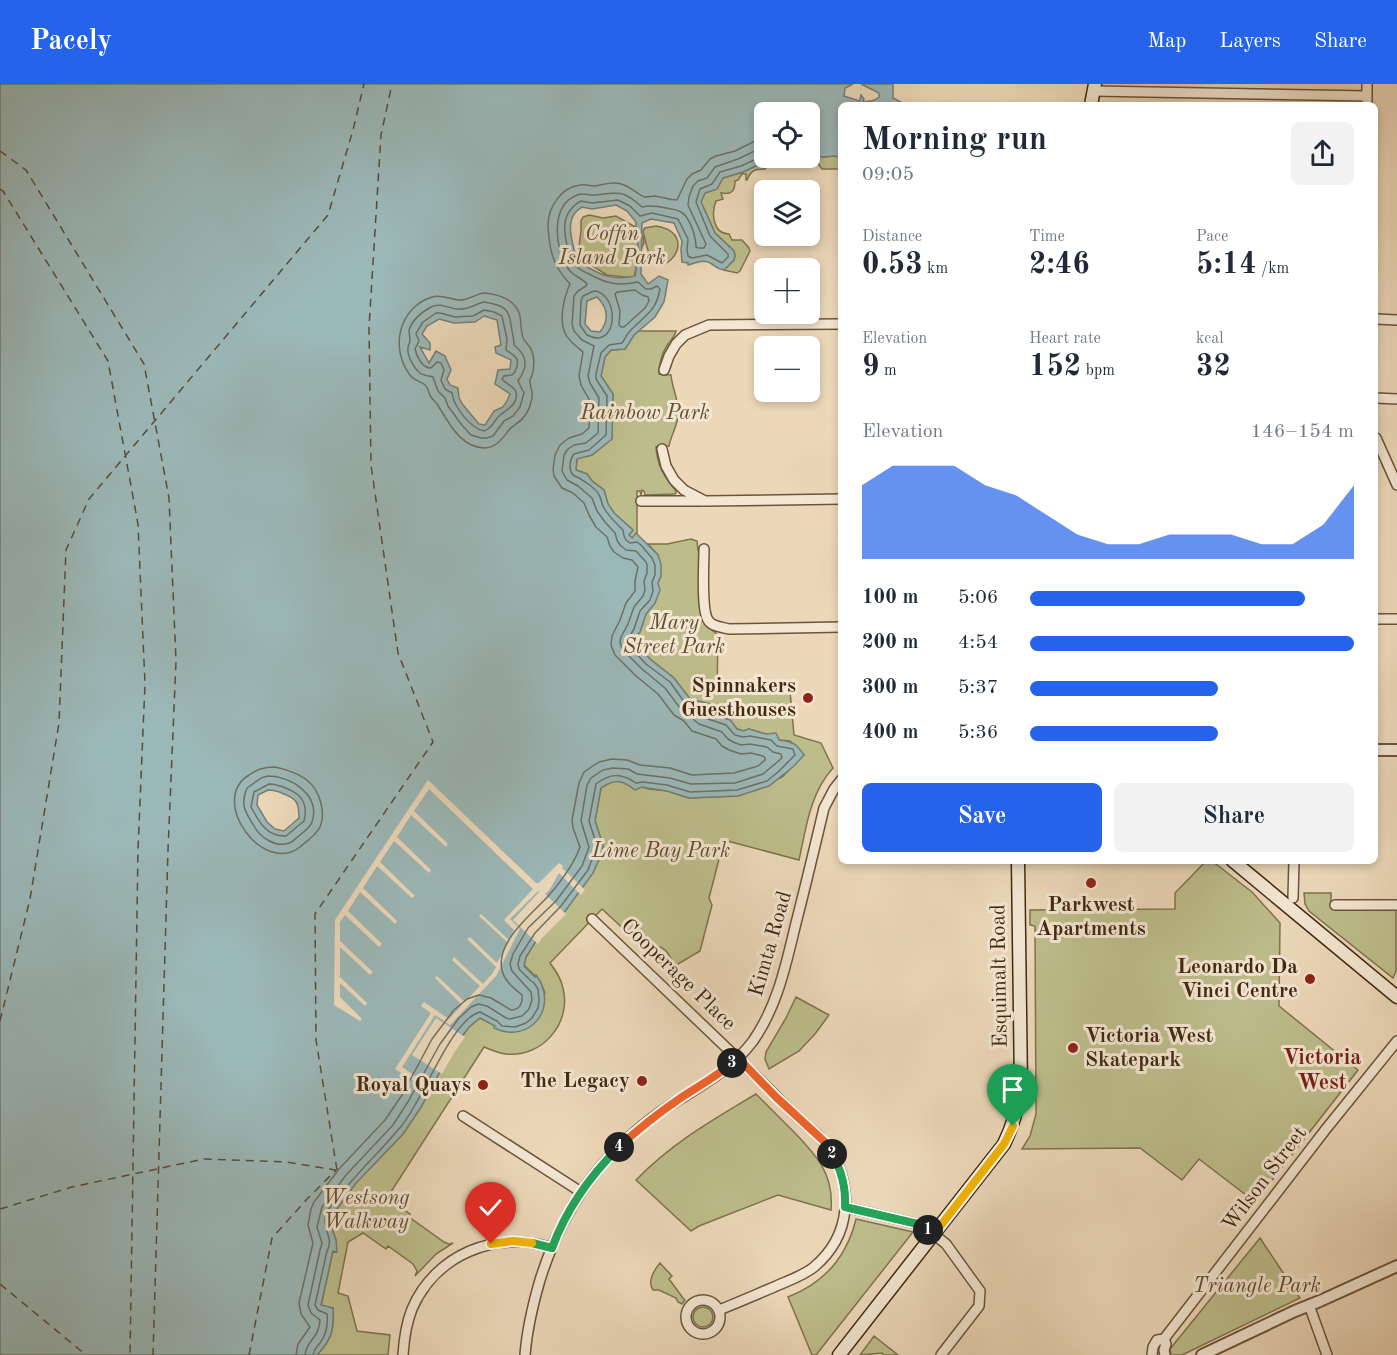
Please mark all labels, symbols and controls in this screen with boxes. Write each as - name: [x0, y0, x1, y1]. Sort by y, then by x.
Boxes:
- text: Pacely: [30, 28, 112, 56]
- text: Map: [1147, 31, 1186, 52]
- text: Layers: [1219, 31, 1281, 52]
- text: Share: [1314, 31, 1367, 52]
- map controls: [754, 102, 820, 402]
- button: locate: [754, 102, 820, 168]
- button: share: [1291, 122, 1354, 185]
- text: Morning run: [862, 124, 1047, 157]
- text: 09:05: [862, 165, 914, 185]
- button: layers: [754, 180, 820, 246]
- park label: Coffin Island Park: [558, 224, 665, 269]
- text: Distance: [862, 229, 922, 245]
- text: Time: [1029, 229, 1065, 245]
- text: Pace: [1196, 229, 1228, 245]
- text: 0.53: [862, 250, 923, 280]
- text: 2:46: [1029, 250, 1090, 280]
- text: 5:14: [1196, 250, 1257, 280]
- button: +: [754, 258, 820, 324]
- text: km: [923, 261, 948, 277]
- text: /km: [1257, 261, 1289, 277]
- text: Elevation: [862, 331, 927, 347]
- text: Heart rate: [1029, 331, 1101, 347]
- text: kcal: [1196, 331, 1224, 347]
- button: −: [754, 336, 820, 402]
- text: 9: [862, 352, 879, 382]
- text: 152: [1029, 352, 1081, 382]
- text: 32: [1196, 352, 1231, 382]
- text: m: [879, 363, 897, 379]
- text: bpm: [1081, 363, 1115, 379]
- park label: Rainbow Park: [579, 403, 710, 424]
- text: Elevation: [862, 422, 943, 442]
- text: 146–154 m: [1251, 422, 1354, 442]
- text: 100 m: [862, 588, 918, 608]
- text: 5:06: [958, 588, 998, 608]
- park label: Mary Street Park: [623, 613, 725, 658]
- text: 200 m: [862, 633, 918, 653]
- text: 4:54: [958, 633, 998, 653]
- place label: Spinnakers Guesthouses: [681, 676, 796, 721]
- text: 300 m: [862, 678, 918, 698]
- text: 5:37: [958, 678, 998, 698]
- marker: Spinnakers Guesthouses: [801, 691, 815, 705]
- text: 400 m: [862, 723, 918, 743]
- text: 5:36: [958, 723, 998, 743]
- button: Save: [862, 783, 1102, 852]
- button: Share: [1114, 783, 1354, 852]
- park label: Lime Bay Park: [591, 841, 730, 862]
- marker: Parkwest Apartments: [1084, 876, 1098, 890]
- street label: Kimta Road: [746, 889, 796, 999]
- place label: Parkwest Apartments: [1036, 895, 1146, 940]
- street label: Esquimalt Road: [988, 904, 1012, 1048]
- street label: Cooperage Place: [617, 915, 739, 1035]
- place label: Leonardo Da Vinci Centre: [1177, 957, 1298, 1002]
- marker: Leonardo Da Vinci Centre: [1303, 972, 1317, 986]
- place label: Victoria West Skatepark: [1085, 1026, 1214, 1071]
- marker: Victoria West Skatepark: [1066, 1041, 1080, 1055]
- district label: Victoria West: [1283, 1047, 1361, 1094]
- pin: 3: [717, 1048, 747, 1078]
- text: 3: [727, 1055, 737, 1071]
- pin: [987, 1064, 1038, 1126]
- place label: The Legacy: [520, 1071, 630, 1092]
- icon: arrive: [996, 1073, 1029, 1106]
- marker: The Legacy: [635, 1074, 649, 1088]
- place label: Royal Quays: [355, 1075, 471, 1096]
- marker: Royal Quays: [476, 1078, 490, 1092]
- street label: Wilson Street: [1219, 1123, 1311, 1235]
- pin: 4: [604, 1132, 634, 1162]
- text: 4: [614, 1139, 624, 1155]
- pin: 2: [817, 1139, 847, 1169]
- text: 2: [827, 1146, 837, 1162]
- pin: [465, 1182, 516, 1244]
- park label: Westsong Walkway: [322, 1188, 410, 1233]
- icon: check: [474, 1191, 507, 1224]
- pin: 1: [913, 1215, 943, 1245]
- text: 1: [923, 1222, 933, 1238]
- park label: Triangle Park: [1193, 1276, 1321, 1297]

